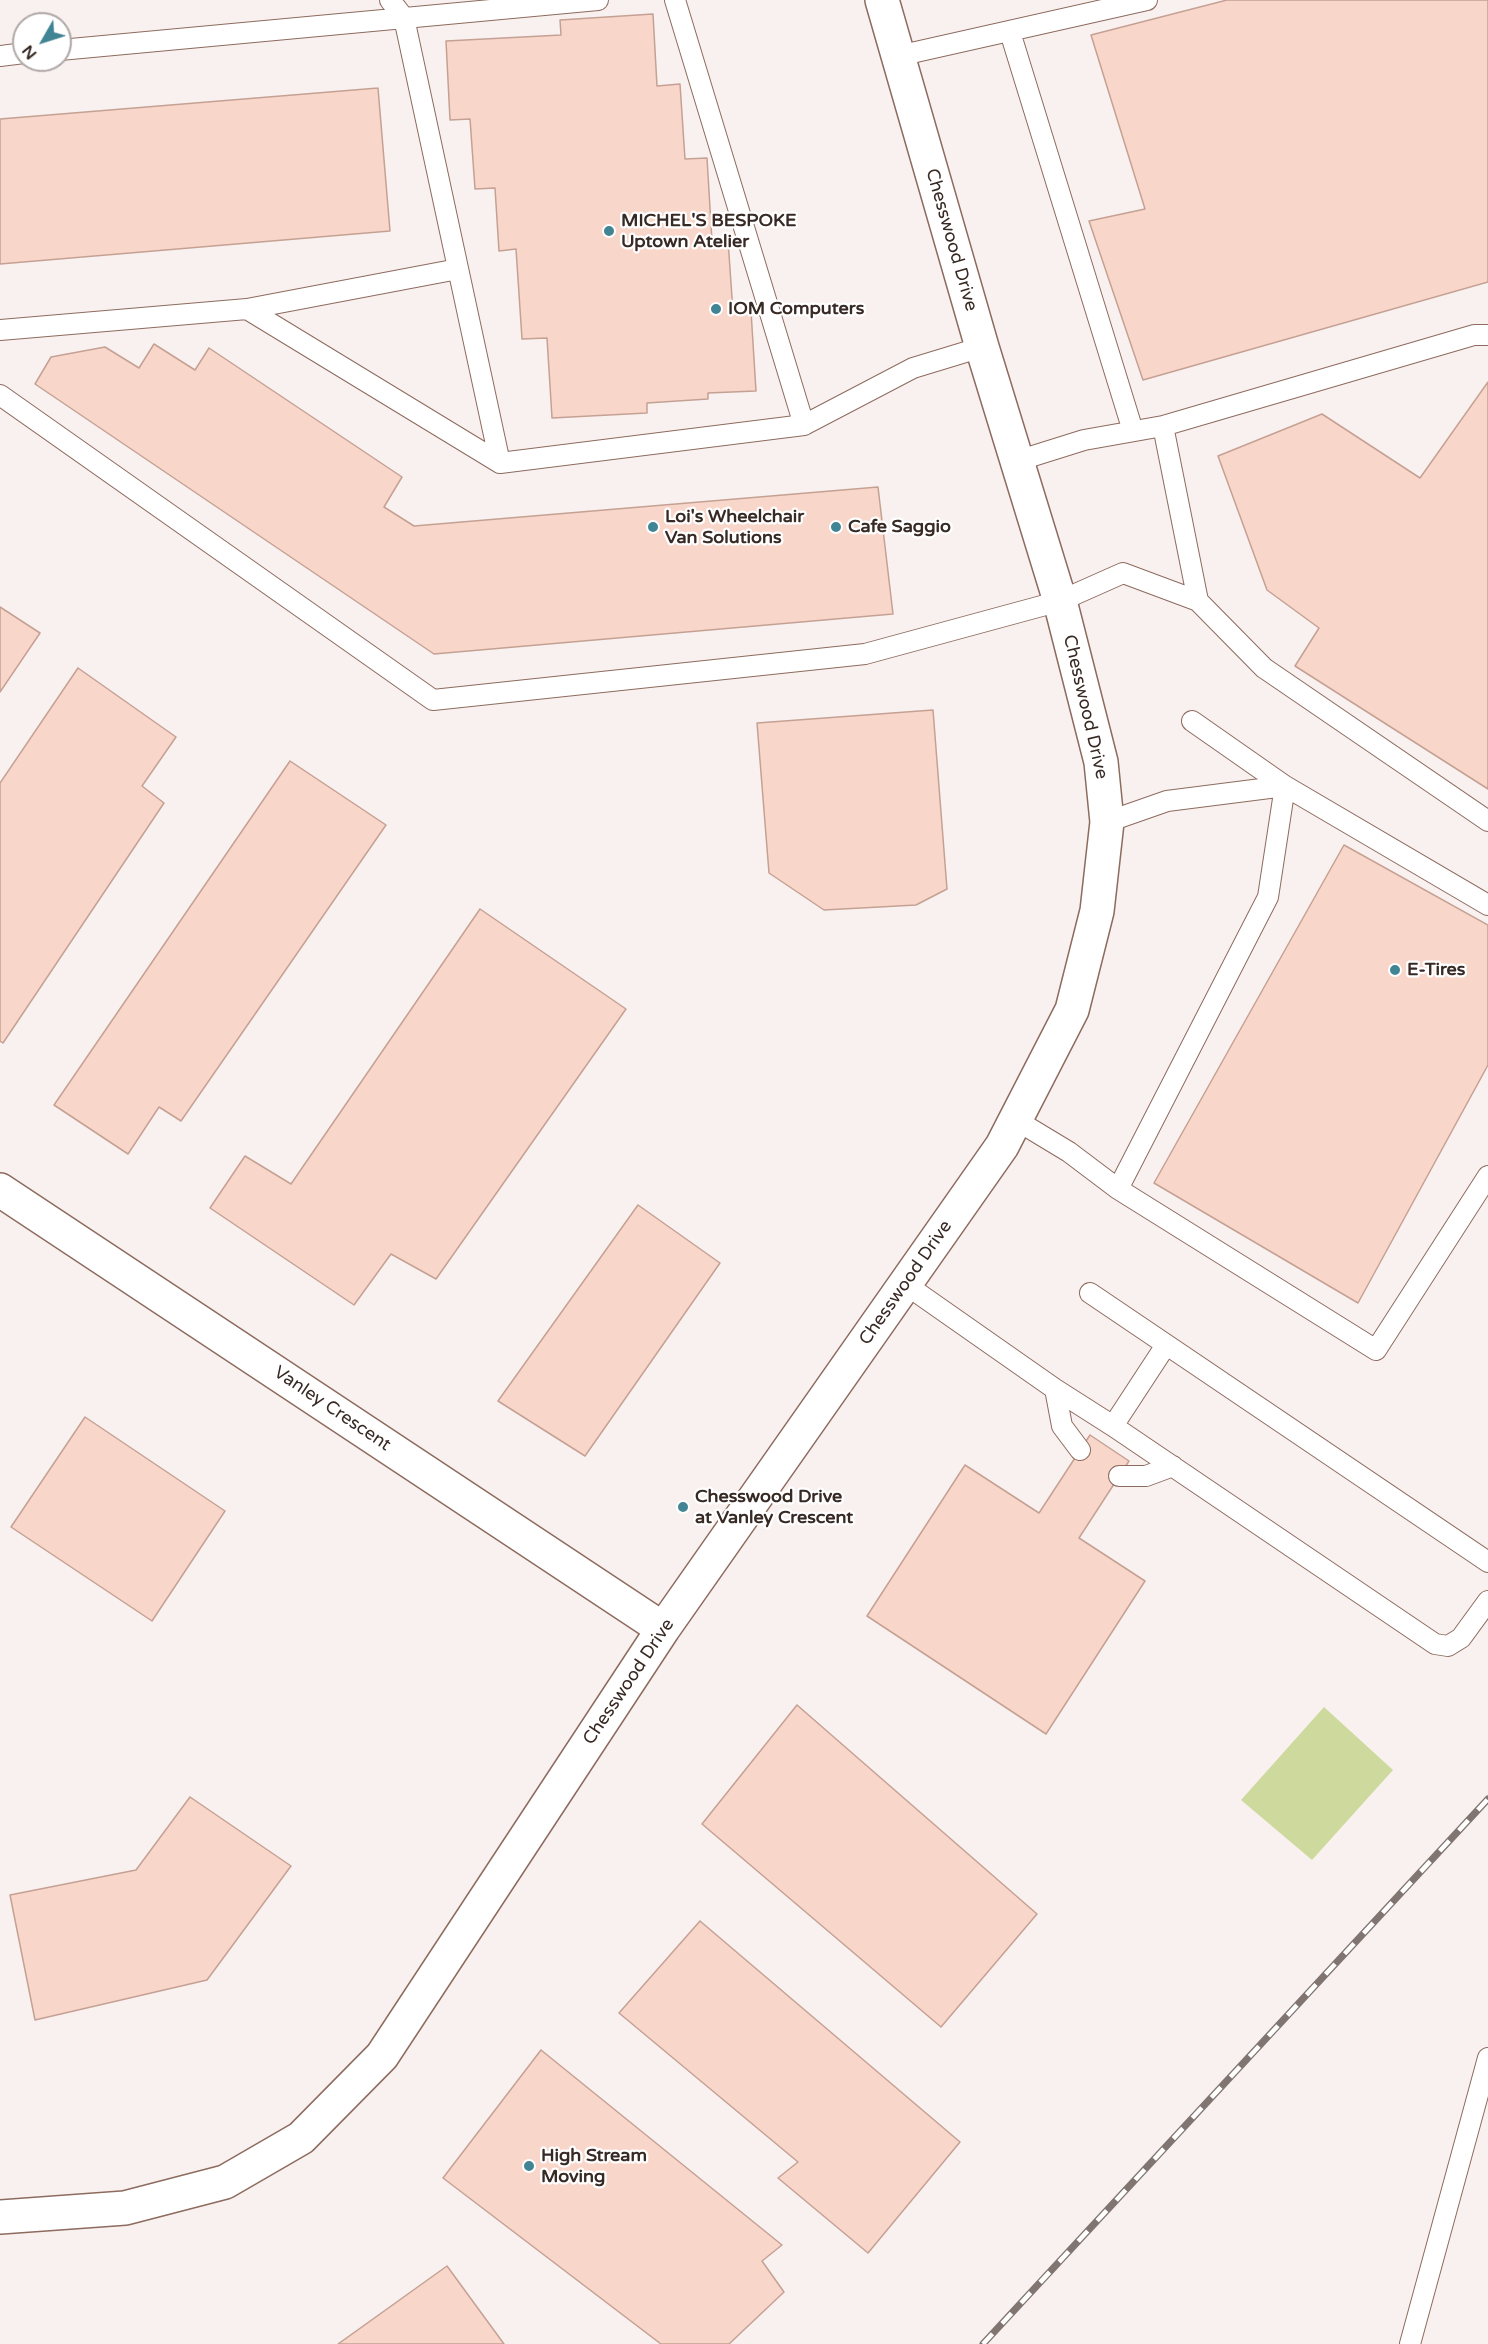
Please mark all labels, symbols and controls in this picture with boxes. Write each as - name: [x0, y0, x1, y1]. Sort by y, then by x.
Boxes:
- north arrow: [12, 12, 72, 72]
- text: N: [18, 41, 41, 63]
- street label: Chesswood Drive: [920, 166, 982, 314]
- place label: MICHEL'S BESPOKE Uptown Atelier: [621, 210, 797, 252]
- marker: MICHEL'S BESPOKE Uptown Atelier: [602, 224, 616, 238]
- place label: IOM Computers: [728, 298, 864, 320]
- marker: IOM Computers: [709, 302, 723, 316]
- place label: Loi's Wheelchair Van Solutions: [665, 506, 804, 548]
- place label: Cafe Saggio: [848, 516, 951, 538]
- marker: Loi's Wheelchair Van Solutions: [646, 520, 660, 534]
- marker: Cafe Saggio: [829, 520, 843, 534]
- street label: Chesswood Drive: [1058, 633, 1112, 781]
- place label: E-Tires: [1407, 959, 1465, 981]
- marker: E-Tires: [1388, 963, 1402, 977]
- street label: Chesswood Drive: [855, 1216, 957, 1350]
- street label: Vanley Crescent: [269, 1362, 395, 1456]
- place label: Chesswood Drive at Vanley Crescent: [695, 1486, 853, 1528]
- marker: Chesswood Drive at Vanley Crescent: [676, 1500, 690, 1514]
- street label: Chesswood Drive: [579, 1615, 679, 1749]
- place label: High Stream Moving: [541, 2145, 647, 2188]
- marker: High Stream Moving: [522, 2159, 536, 2173]

